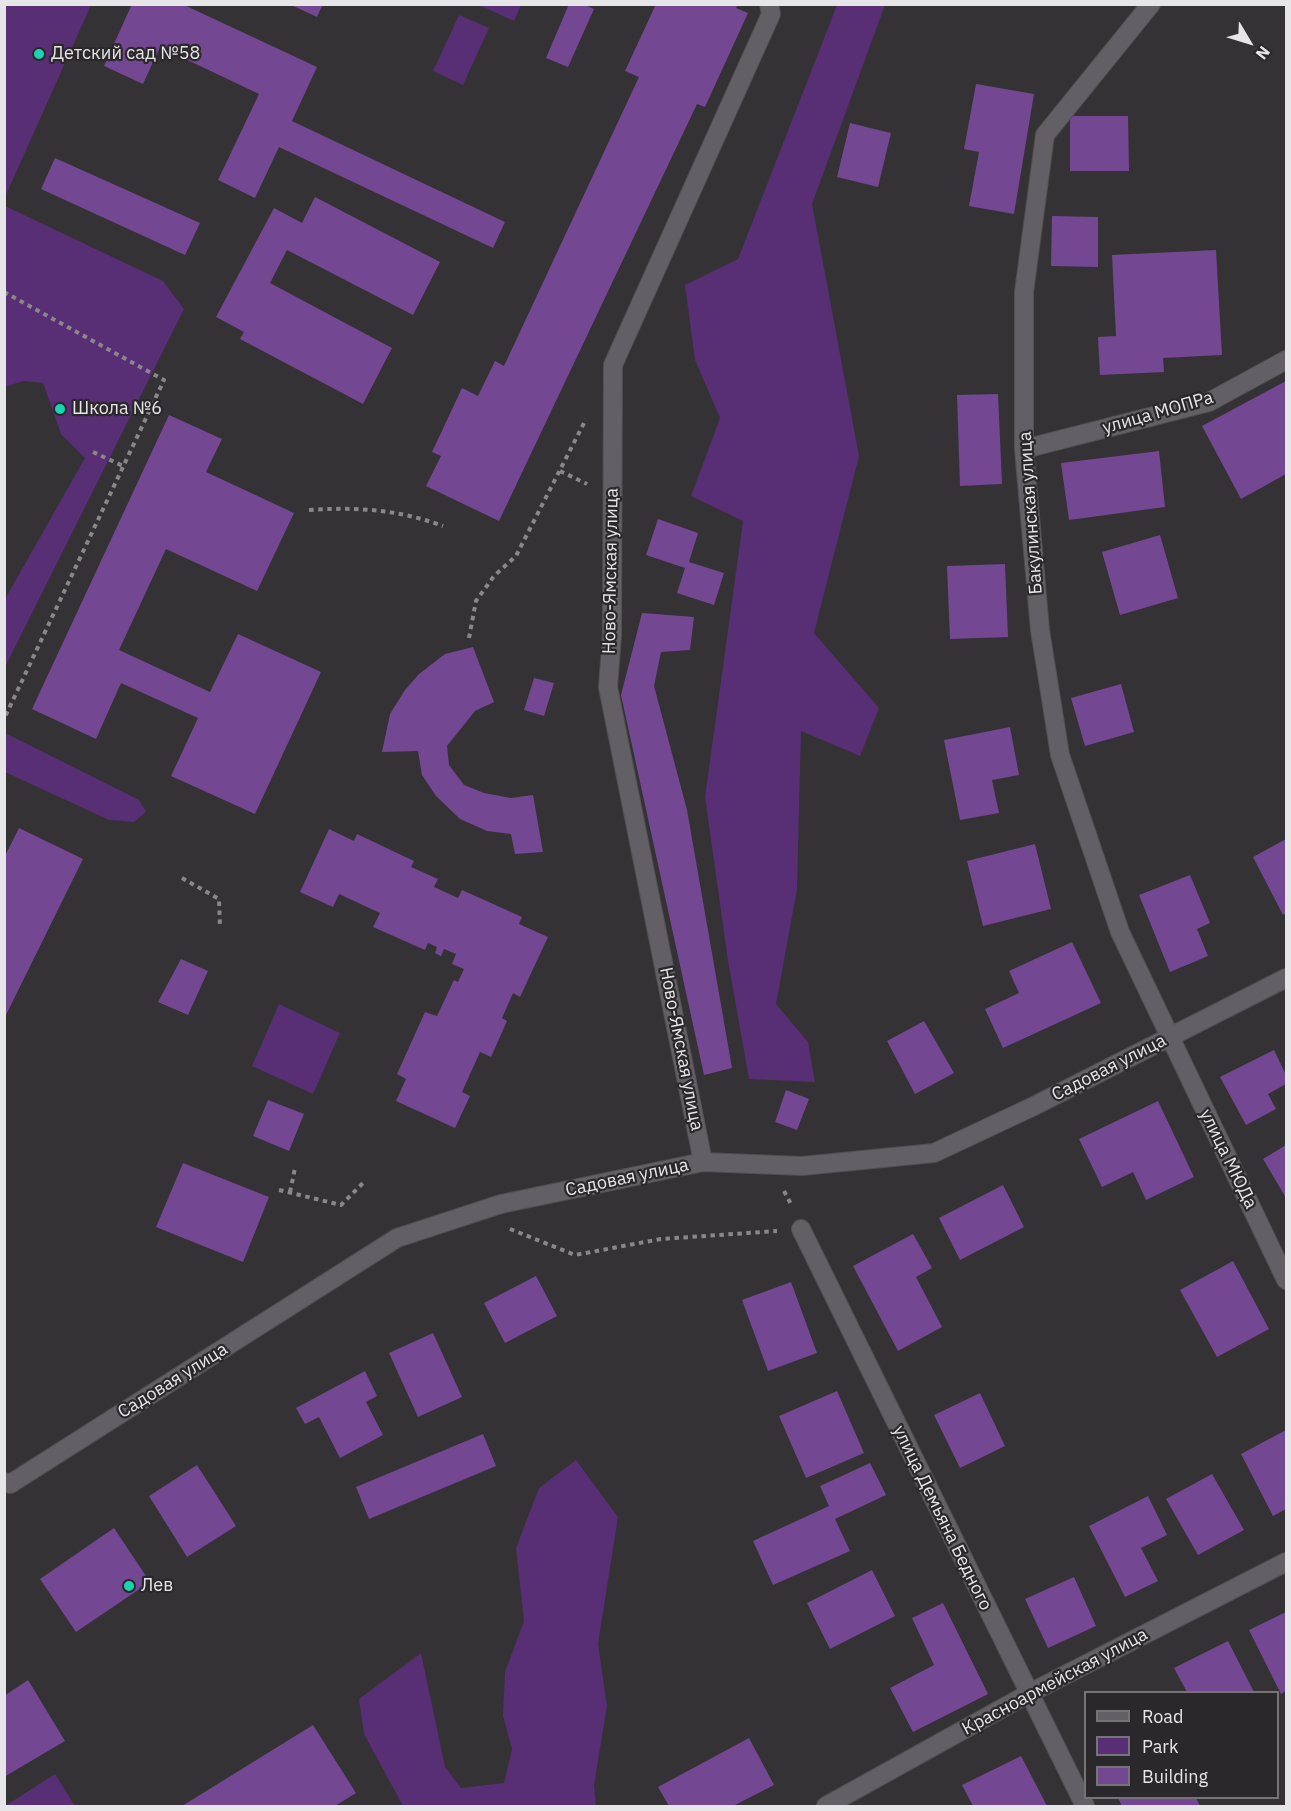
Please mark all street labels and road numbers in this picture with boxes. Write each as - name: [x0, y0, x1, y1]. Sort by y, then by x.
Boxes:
- street label: улица МОПРа: [1100, 387, 1216, 439]
- street label: Бакулинская улица: [1015, 431, 1047, 595]
- street label: Ново-Ямская улица: [599, 488, 623, 654]
- street label: Ново-Ямская улица: [655, 965, 707, 1133]
- street label: Садовая улица: [1048, 1030, 1170, 1106]
- street label: улица МЮДа: [1195, 1106, 1261, 1212]
- street label: Садовая улица: [563, 1154, 691, 1202]
- street label: Садовая улица: [114, 1339, 232, 1423]
- street label: улица Демьяна Бедного: [888, 1422, 996, 1614]
- street label: Красноармейская улица: [959, 1624, 1151, 1740]

